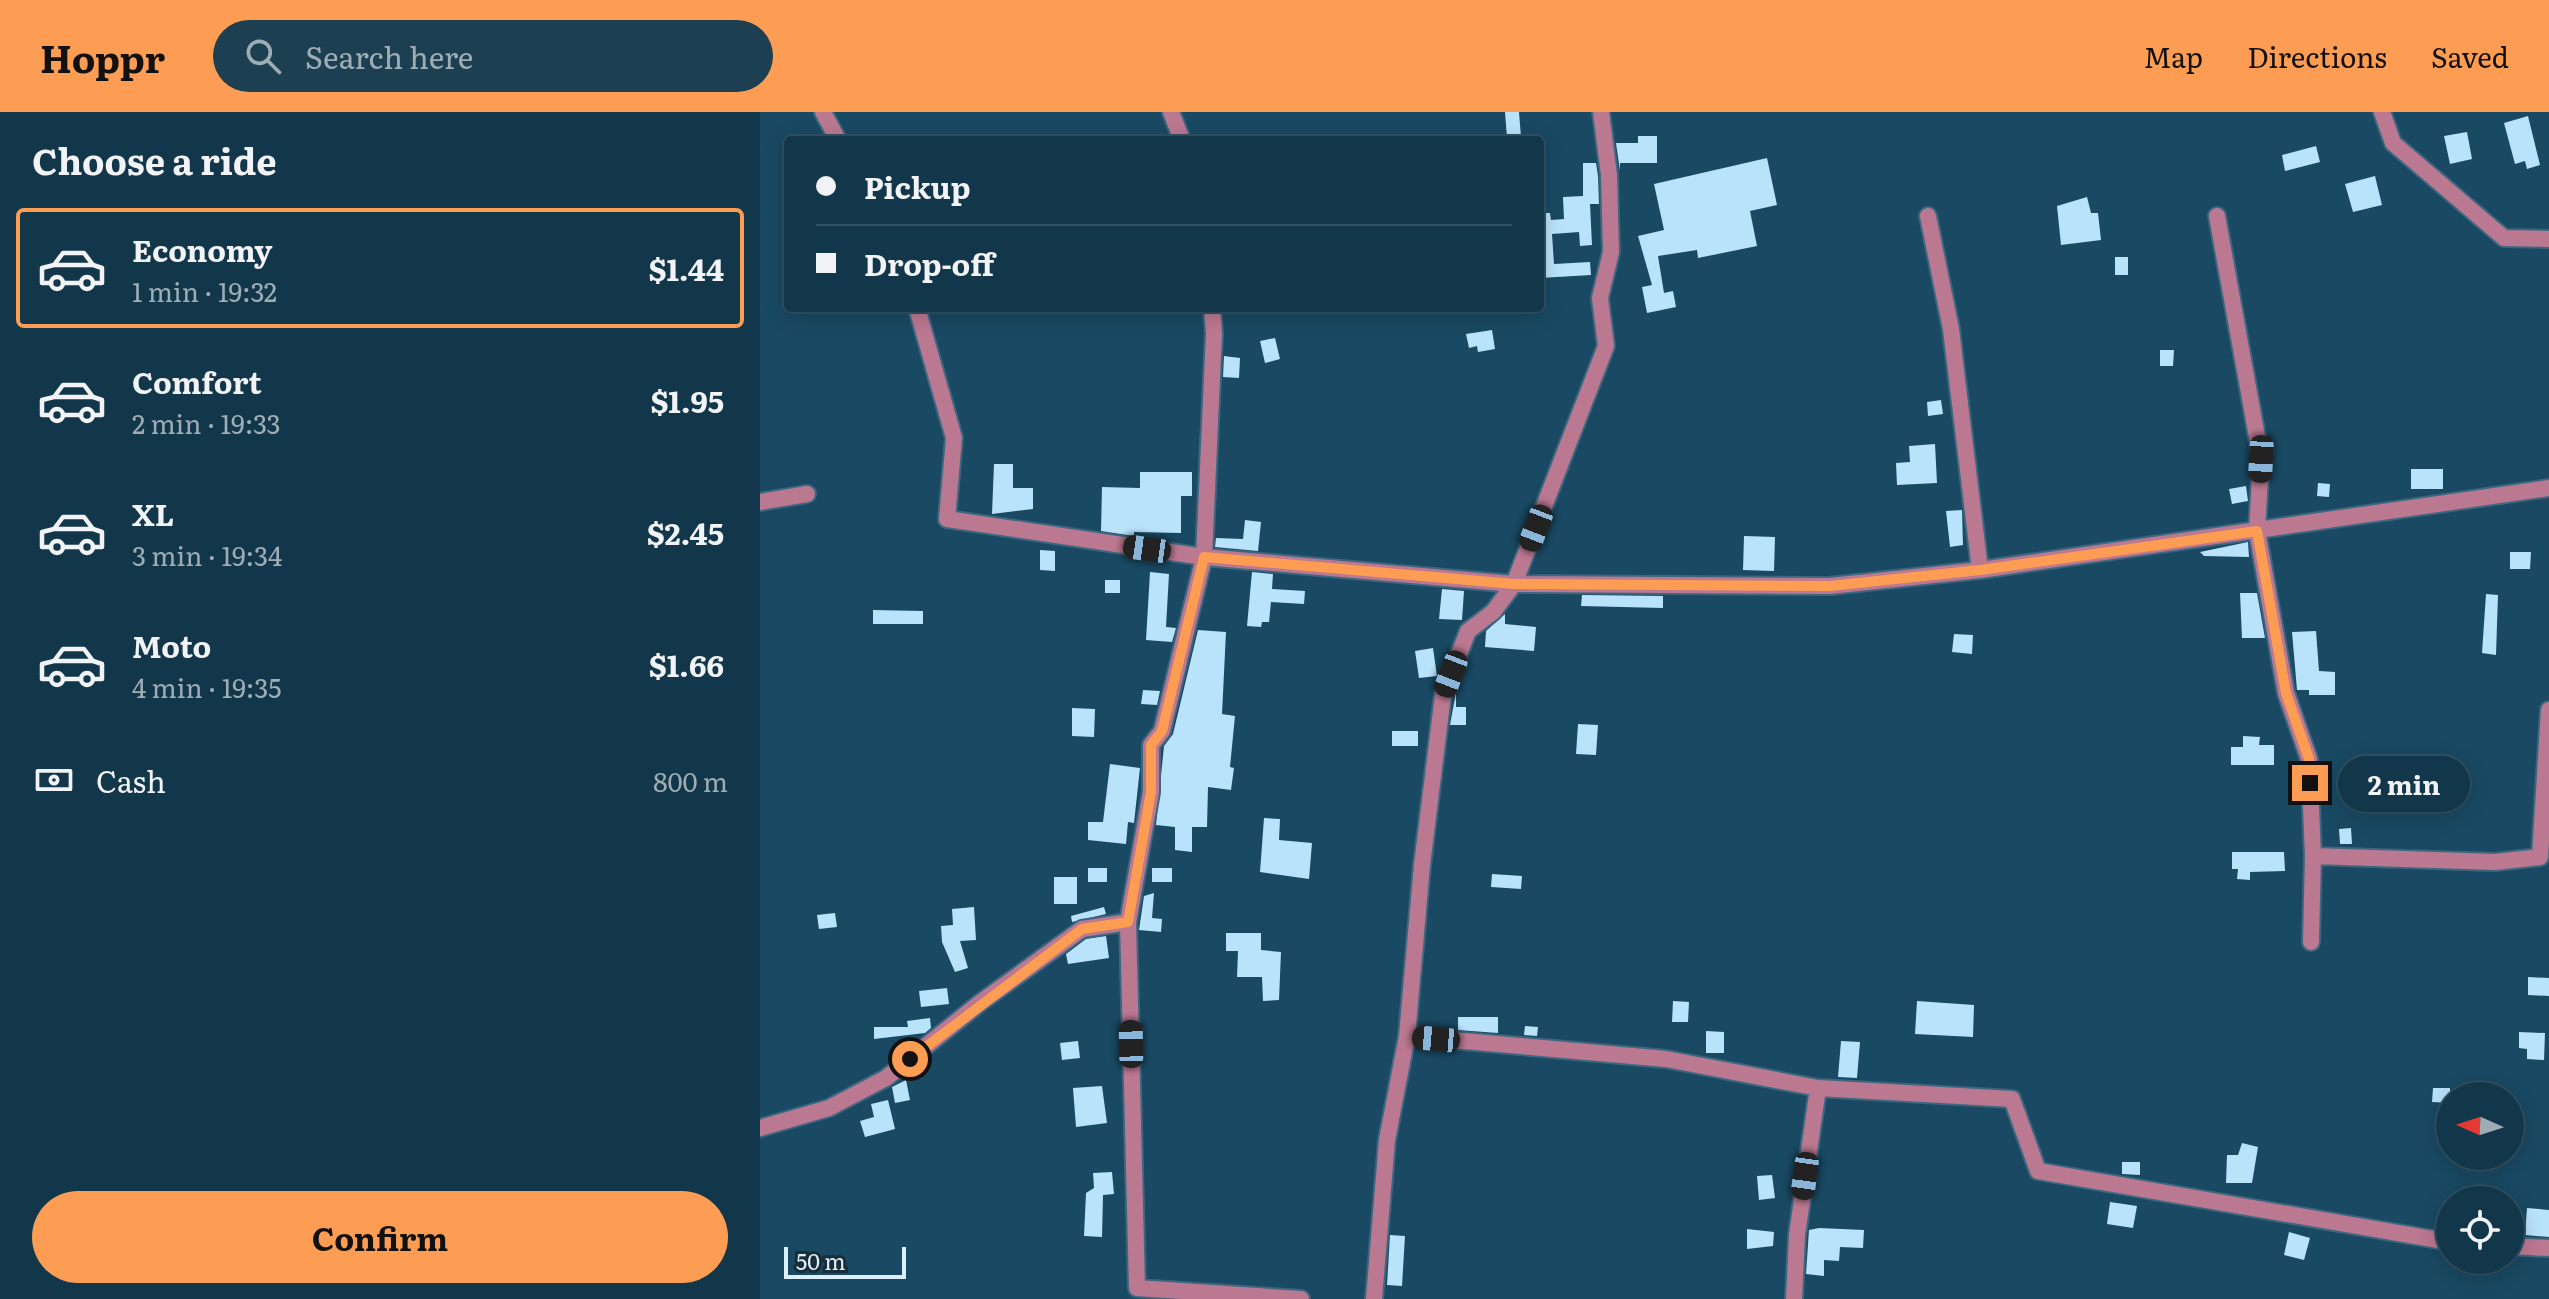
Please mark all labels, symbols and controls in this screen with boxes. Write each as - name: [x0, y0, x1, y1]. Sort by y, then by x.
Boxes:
- search box: [213, 20, 773, 92]
- text: Hoppr: [40, 28, 165, 85]
- icon: search: [241, 34, 285, 78]
- text: Search here: [305, 34, 473, 78]
- text: Map: [2144, 35, 2203, 77]
- text: Directions: [2247, 35, 2387, 77]
- text: Saved: [2431, 35, 2509, 77]
- text: Choose a ride: [32, 133, 277, 186]
- text: Pickup: [864, 164, 971, 208]
- text: Economy: [132, 227, 272, 271]
- icon: car: [36, 232, 108, 304]
- text: Drop-off: [864, 241, 994, 285]
- text: $1.44: [649, 246, 724, 290]
- text: 1 min · 19:32: [132, 271, 277, 310]
- text: Comfort: [132, 359, 262, 403]
- icon: car: [36, 364, 108, 436]
- text: $1.95: [650, 378, 724, 422]
- text: 2 min · 19:33: [132, 403, 281, 442]
- car: [2248, 434, 2274, 484]
- text: XL: [132, 491, 174, 535]
- icon: car: [36, 496, 108, 568]
- car: [1516, 501, 1556, 555]
- text: $2.45: [647, 510, 724, 554]
- car: [1122, 534, 1172, 564]
- text: 3 min · 19:34: [132, 535, 282, 574]
- text: Moto: [132, 623, 211, 667]
- icon: car: [36, 628, 108, 700]
- text: $1.66: [649, 642, 724, 686]
- car: [1431, 647, 1471, 701]
- text: 4 min · 19:35: [132, 667, 281, 706]
- callout: 2 min: [2338, 755, 2470, 811]
- icon: cash: [32, 758, 76, 802]
- text: Cash: [96, 758, 166, 802]
- text: 800 m: [653, 761, 728, 800]
- text: 2 min: [2368, 764, 2440, 803]
- route end: [2292, 765, 2328, 801]
- car: [1119, 1020, 1143, 1068]
- car: [1411, 1025, 1461, 1053]
- route start: [892, 1041, 928, 1077]
- north arrow: [2436, 1082, 2524, 1170]
- map controls: [2436, 1082, 2524, 1274]
- car: [1790, 1151, 1820, 1201]
- button: locate: [2436, 1186, 2524, 1274]
- button: Confirm: [32, 1191, 728, 1283]
- scale bar: [784, 1243, 906, 1279]
- text: 50 m: [796, 1244, 846, 1277]

